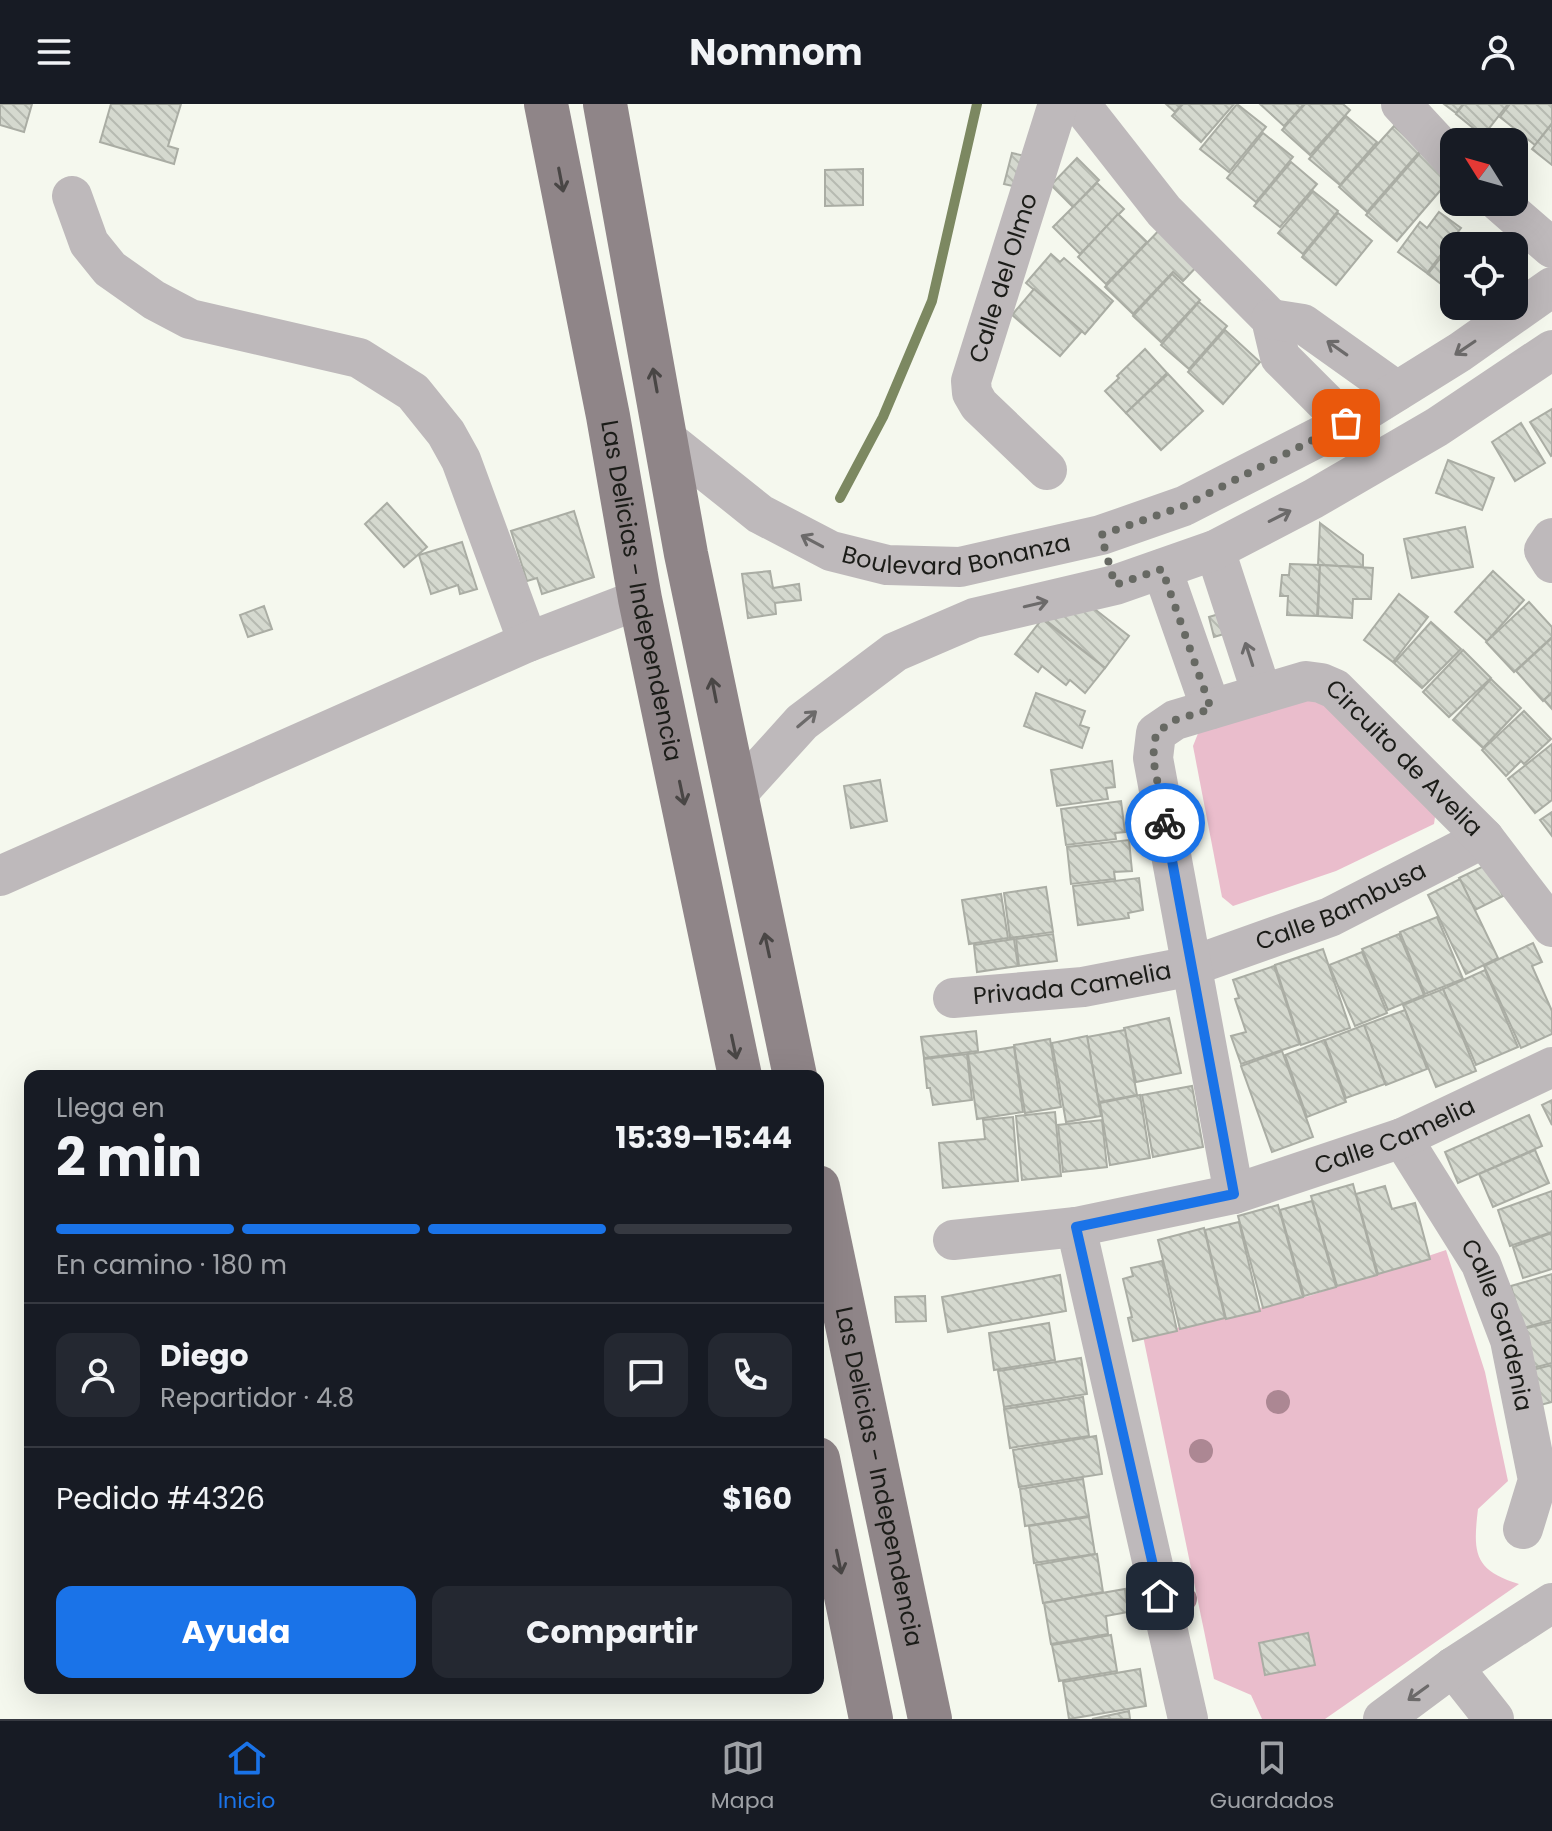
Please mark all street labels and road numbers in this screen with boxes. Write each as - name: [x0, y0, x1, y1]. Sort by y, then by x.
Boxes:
- street label: Calle del Olmo: [961, 189, 1045, 367]
- street label: Las Delicias - Independencia: [593, 418, 691, 764]
- street label: Boulevard Bonanza: [839, 525, 1074, 583]
- street label: Circuito de Avelia: [1318, 672, 1490, 843]
- street label: Calle Bambusa: [1251, 853, 1432, 958]
- street label: Privada Camelia: [972, 953, 1174, 1012]
- street label: Calle Camelia: [1310, 1089, 1480, 1182]
- street label: Calle Gardenia: [1453, 1232, 1541, 1414]
- street label: Las Delicias - Independencia: [828, 1304, 931, 1650]

